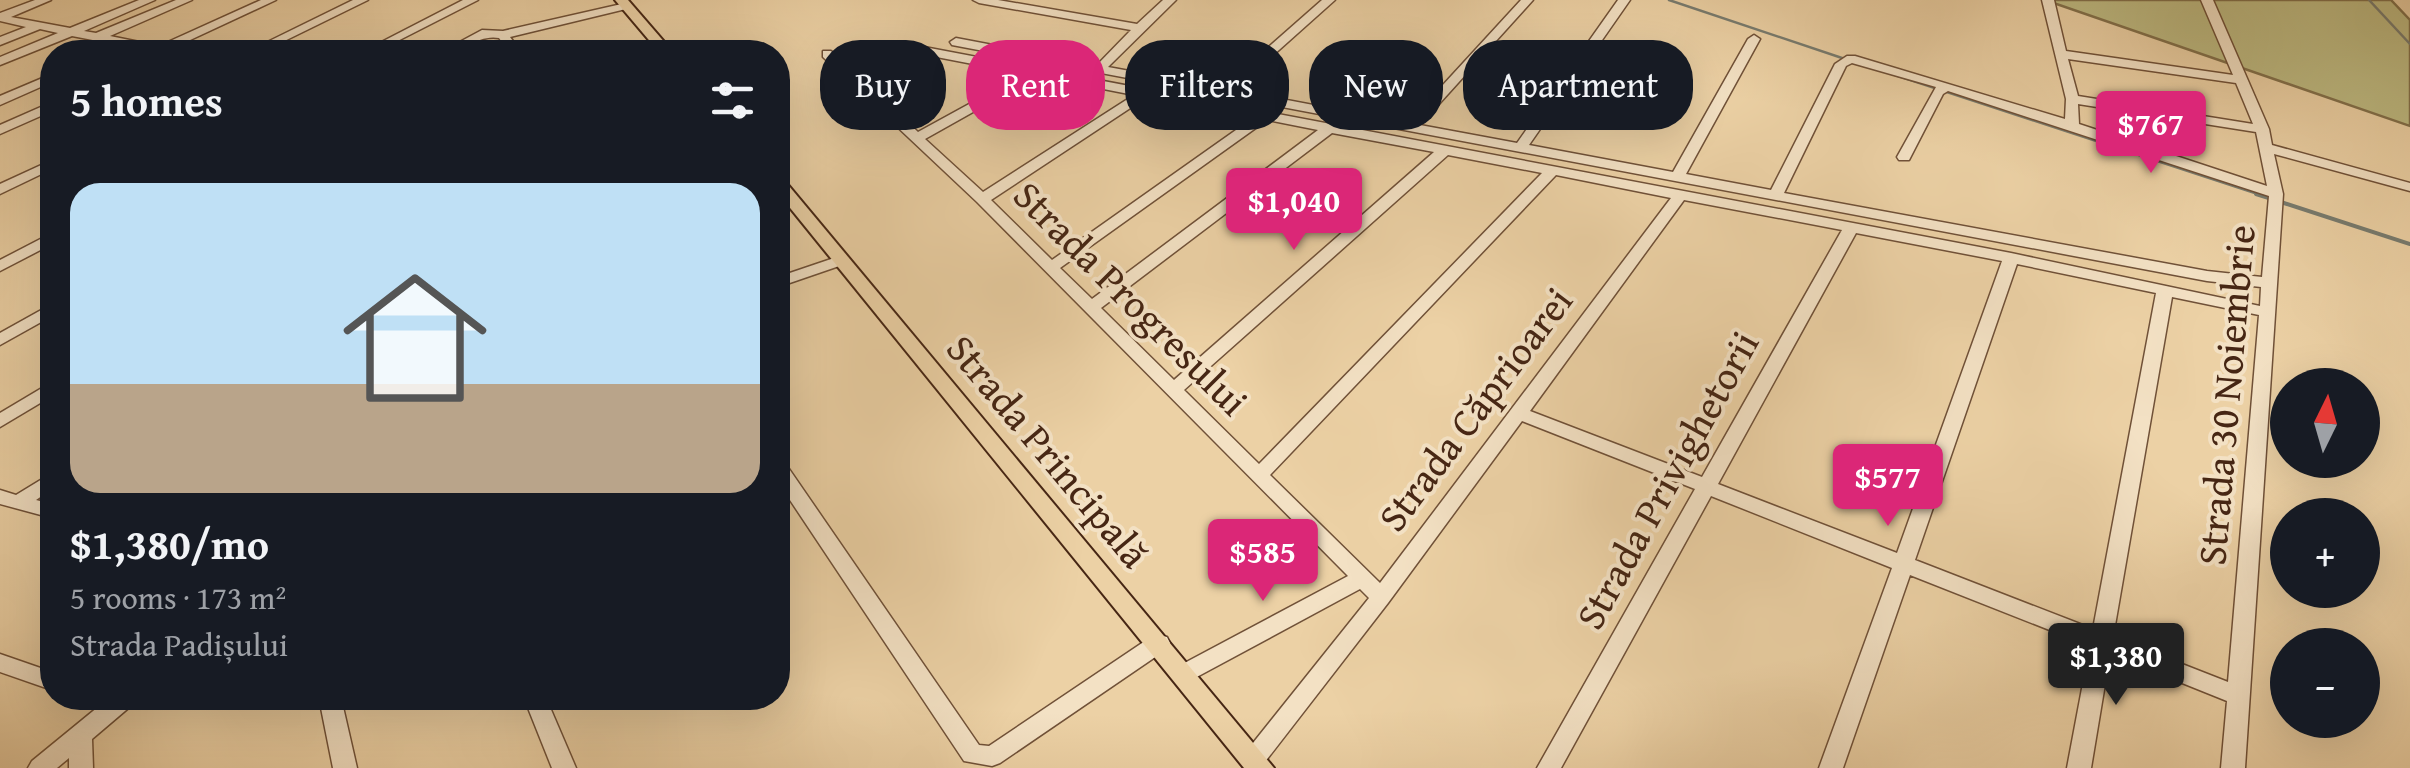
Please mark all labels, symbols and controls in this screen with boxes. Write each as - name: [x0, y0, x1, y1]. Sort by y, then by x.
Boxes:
- chip: Buy: [820, 40, 946, 130]
- chip: Rent: [966, 40, 1105, 130]
- chip: Filters: [1125, 40, 1289, 130]
- chip: New: [1309, 40, 1443, 130]
- chip: Apartment: [1463, 40, 1693, 130]
- text: 5 homes: [70, 70, 223, 131]
- icon: filters: [705, 73, 760, 128]
- pin: $767: [2092, 91, 2210, 176]
- text: $767: [2118, 100, 2184, 147]
- street label: Strada Progresului: [1000, 167, 1262, 429]
- pin: $1,040: [1213, 168, 1375, 253]
- text: $1,040: [1248, 177, 1340, 224]
- street label: Strada 30 Noiembrie: [2181, 222, 2270, 568]
- icon: home: [325, 248, 505, 428]
- street label: Strada Căprioarei: [1363, 274, 1586, 543]
- street label: Strada Privighetorii: [1560, 320, 1773, 640]
- street label: Strada Principală: [933, 321, 1164, 580]
- north arrow: [2270, 368, 2380, 478]
- map controls: [2270, 368, 2380, 738]
- pin: $577: [1829, 444, 1947, 529]
- text: $577: [1855, 453, 1921, 500]
- button: +: [2270, 498, 2380, 608]
- text: $1,380/mo: [70, 513, 269, 574]
- pin: $585: [1204, 519, 1322, 604]
- text: $585: [1230, 528, 1296, 575]
- text: 5 rooms · 173 m²: [70, 574, 286, 621]
- text: Strada Padișului: [70, 621, 288, 668]
- pin: $1,380: [2035, 623, 2197, 708]
- button: −: [2270, 628, 2380, 738]
- text: $1,380: [2070, 632, 2162, 679]

